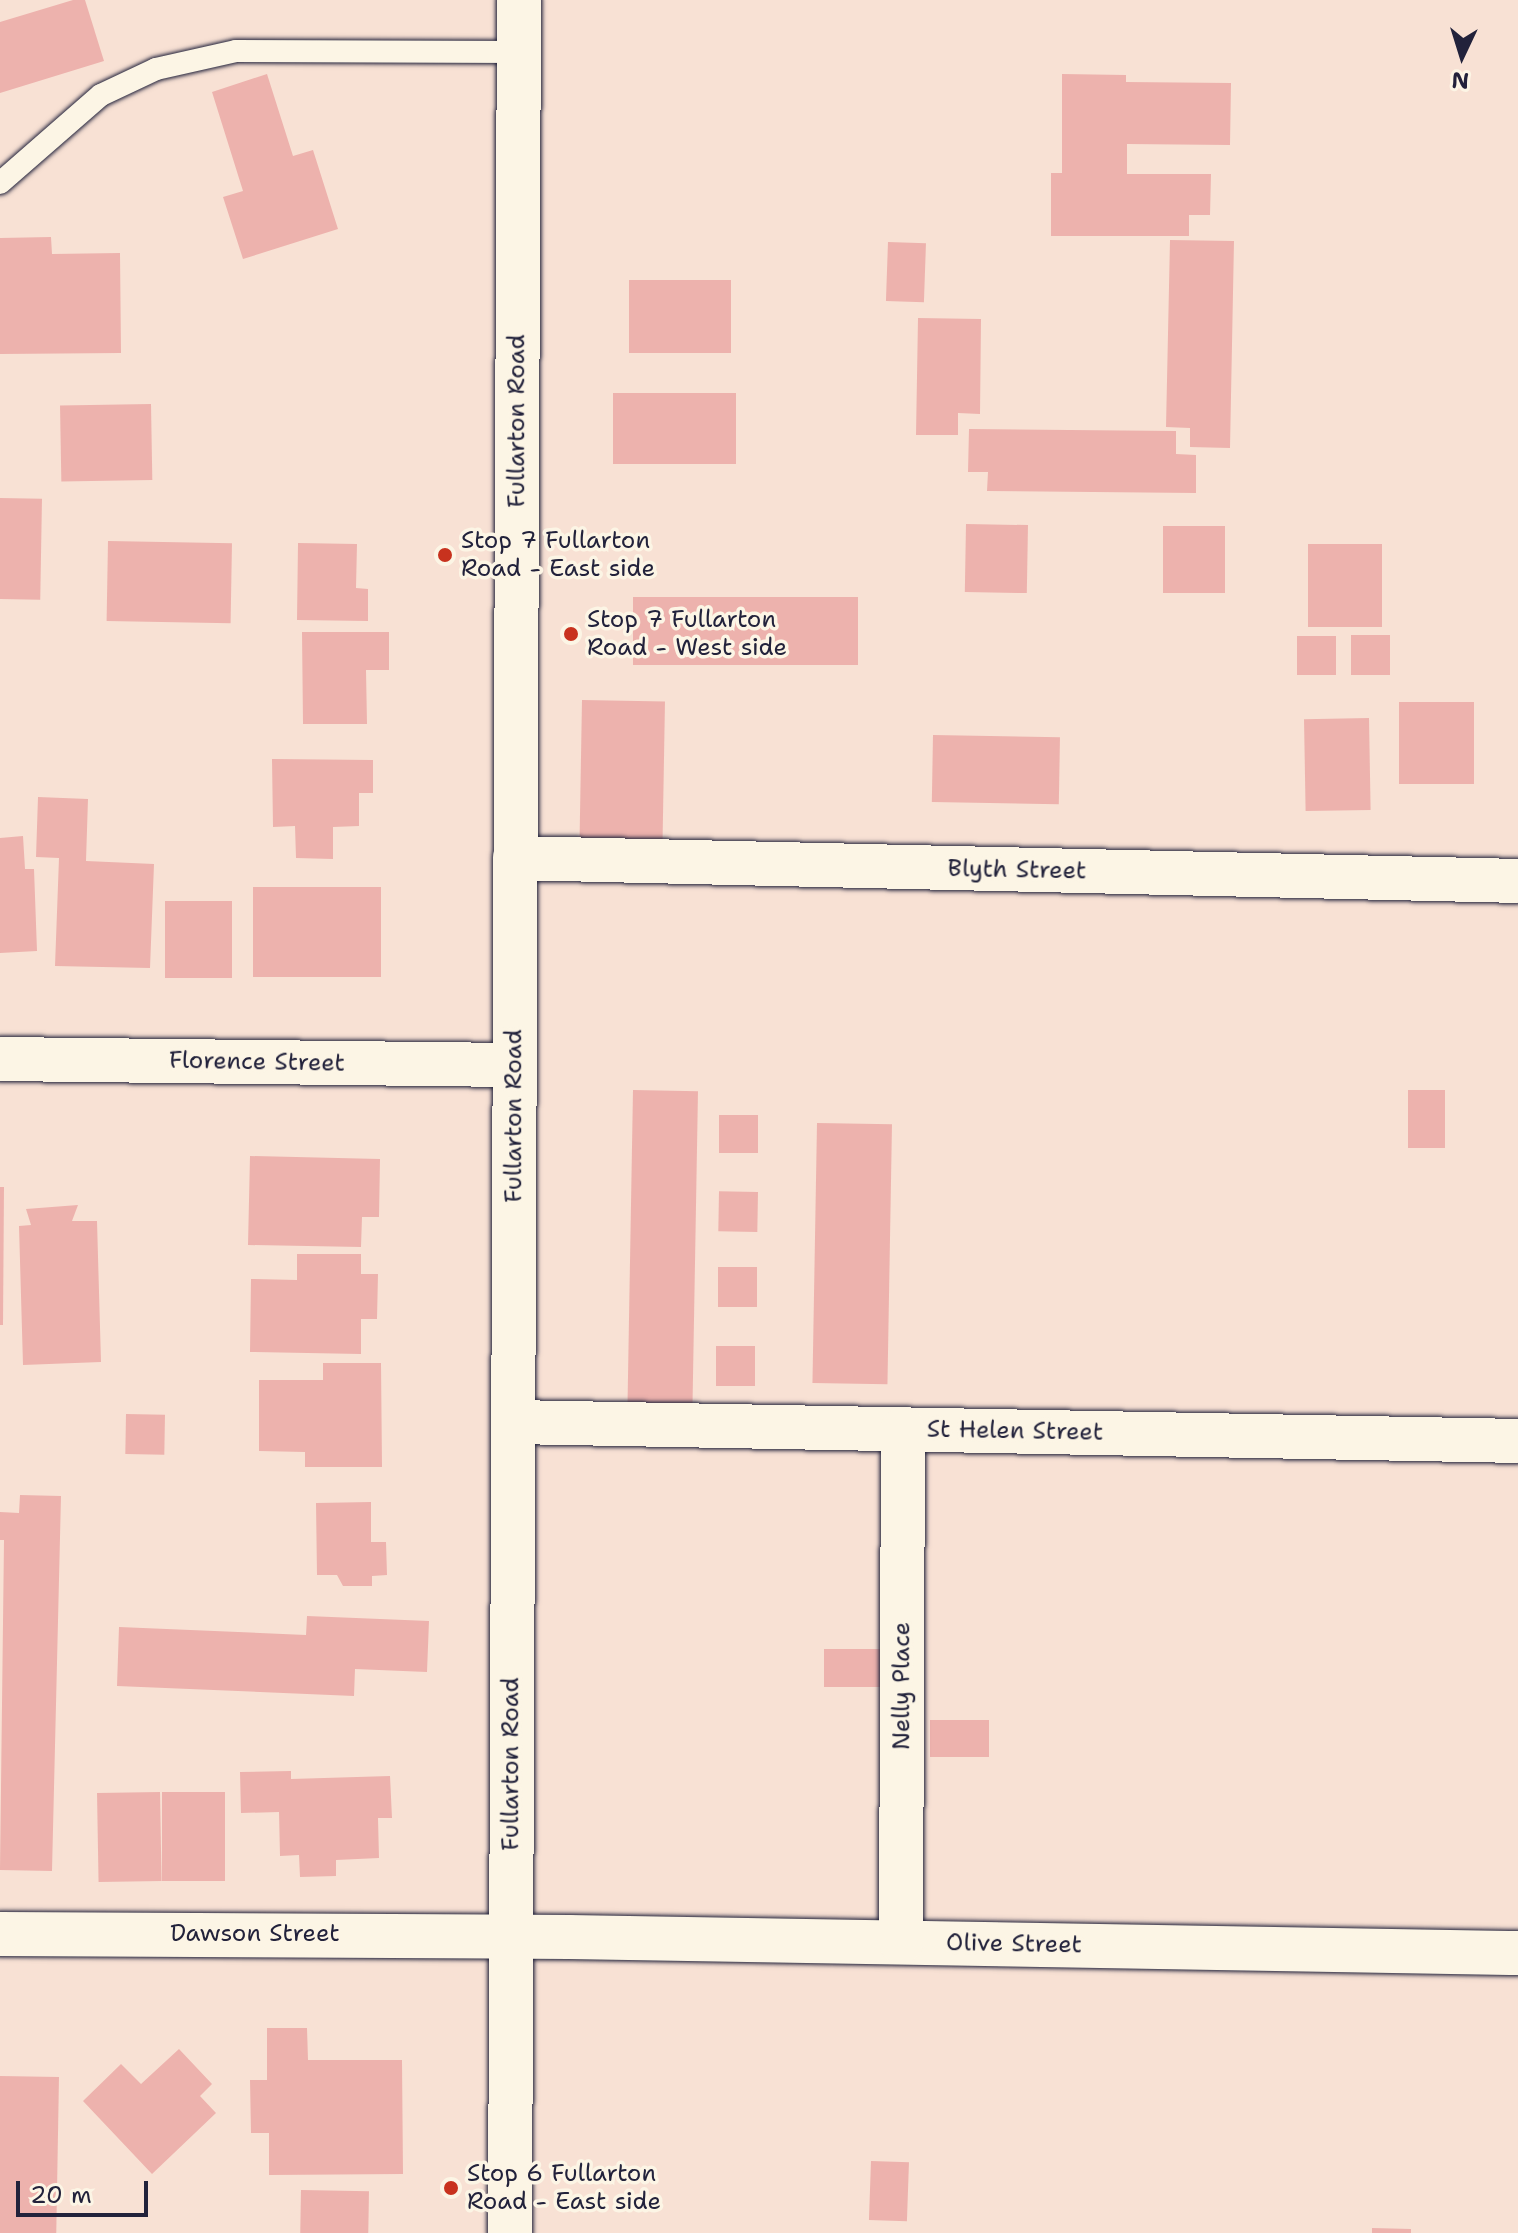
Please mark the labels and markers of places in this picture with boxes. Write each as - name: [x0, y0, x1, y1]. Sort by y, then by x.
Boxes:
- place label: Stop 7 Fullarton Road - East side: [461, 527, 655, 583]
- marker: Stop 7 Fullarton Road - East side: [436, 546, 454, 564]
- place label: Stop 7 Fullarton Road - West side: [587, 606, 787, 662]
- marker: Stop 7 Fullarton Road - West side: [562, 625, 580, 643]
- place label: Stop 6 Fullarton Road - East side: [467, 2160, 661, 2216]
- marker: Stop 6 Fullarton Road - East side: [442, 2179, 460, 2197]

